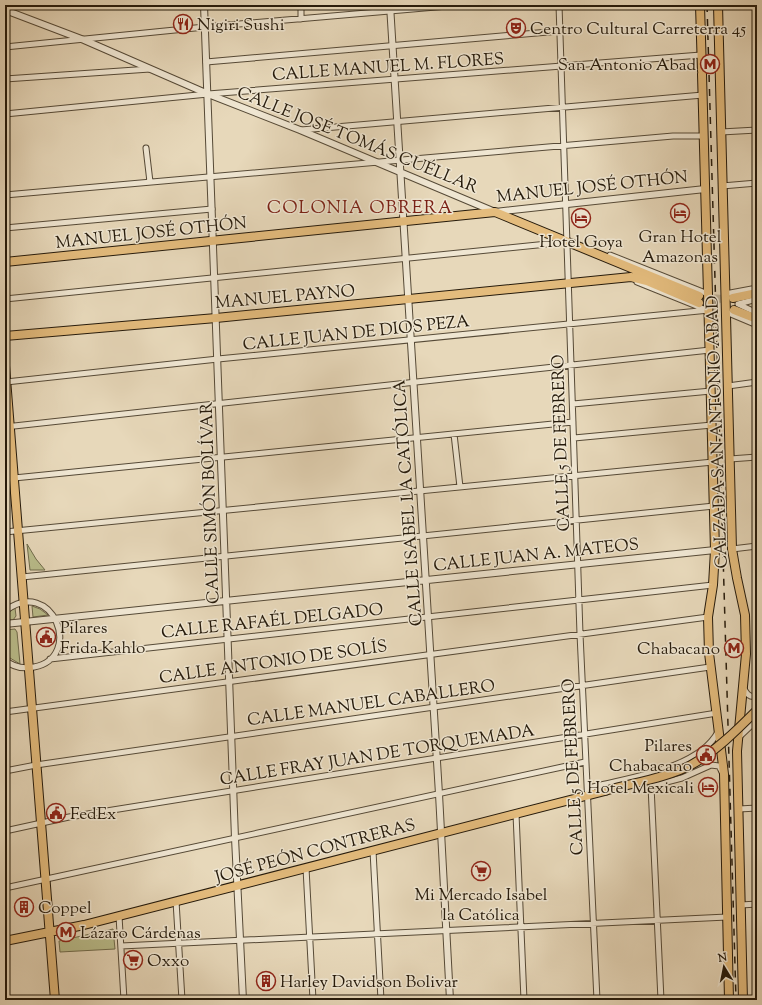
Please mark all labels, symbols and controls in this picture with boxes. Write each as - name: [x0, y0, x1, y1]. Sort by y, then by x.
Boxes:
- restaurant icon: Nigiri Sushi: [172, 13, 194, 35]
- place label: Nigiri Sushi: [197, 14, 285, 38]
- theatre icon: Centro Cultural Carreterra 45: [505, 17, 527, 39]
- place label: Centro Cultural Carreterra 45: [530, 18, 746, 42]
- street label: CALLE MANUEL M. FLORES: [271, 48, 505, 88]
- metro station icon: San Antonio Abad: [699, 53, 721, 75]
- place label: San Antonio Abad: [558, 54, 696, 78]
- street label: CALLE JOSÉ TOMÁS CUÉLLAR: [233, 81, 482, 201]
- street label: MANUEL JOSÉ OTHÓN: [495, 166, 689, 210]
- district label: COLONIA OBRERA: [267, 196, 453, 222]
- hotel icon: Gran Hotel Amazonas: [669, 202, 691, 224]
- hotel icon: Hotel Goya: [570, 207, 592, 229]
- street label: MANUEL JOSÉ OTHÓN: [54, 212, 248, 256]
- place label: Gran Hotel Amazonas: [639, 226, 722, 270]
- place label: Hotel Goya: [539, 231, 623, 255]
- street label: MANUEL PAYNO: [214, 280, 356, 316]
- street label: CALZADA SAN ANTONIO ABAD: [701, 295, 735, 569]
- street label: CALLE JUAN DE DIOS PEZA: [242, 310, 471, 358]
- street label: CALLE 5 DE FEBRERO: [547, 354, 577, 532]
- street label: CALLE ISABEL LA CATÓLICA: [388, 379, 430, 627]
- street label: CALLE SIMÓN BOLÍVAR: [195, 401, 227, 604]
- street label: CALLE JUAN A. MATEOS: [432, 533, 640, 579]
- street label: CALLE RAFAÉL DELGADO: [160, 598, 384, 646]
- place label: Pilares Frida Kahlo: [60, 617, 145, 661]
- public building icon: Pilares Frida Kahlo: [35, 626, 57, 648]
- street label: CALLE ANTONIO DE SOLÍS: [158, 635, 389, 691]
- metro station icon: Chabacano: [723, 637, 745, 659]
- place label: Chabacano: [637, 638, 720, 662]
- street label: CALLE MANUEL CABALLERO: [246, 675, 497, 733]
- street label: CALLE 5 DE FEBRERO: [557, 678, 591, 856]
- street label: CALLE FRAY JUAN DE TORQUEMADA: [218, 719, 537, 793]
- place label: Pilares Chabacano: [609, 735, 692, 779]
- public building icon: Pilares Chabacano: [695, 744, 717, 766]
- hotel icon: Hotel Mexicali: [697, 776, 719, 798]
- place label: Hotel Mexicali: [587, 777, 694, 801]
- public building icon: FedEx: [45, 802, 67, 824]
- place label: FedEx: [70, 803, 116, 827]
- street label: JOSÉ PEÓN CONTRERAS: [212, 814, 418, 891]
- supermarket icon: Mi Mercado Isabel la Católica: [470, 860, 492, 882]
- place label: Mi Mercado Isabel la Católica: [414, 884, 548, 928]
- building icon: Coppel: [13, 896, 35, 918]
- place label: Coppel: [38, 897, 92, 921]
- metro station icon: Lázaro Cárdenas: [55, 921, 77, 943]
- place label: Lázaro Cárdenas: [80, 922, 201, 946]
- north arrow: [704, 947, 744, 987]
- supermarket icon: Oxxo: [122, 949, 144, 971]
- text: N: [716, 949, 728, 967]
- place label: Oxxo: [147, 950, 189, 974]
- building icon: Harley Davidson Bolivar: [255, 970, 277, 992]
- place label: Harley Davidson Bolivar: [280, 971, 459, 995]

